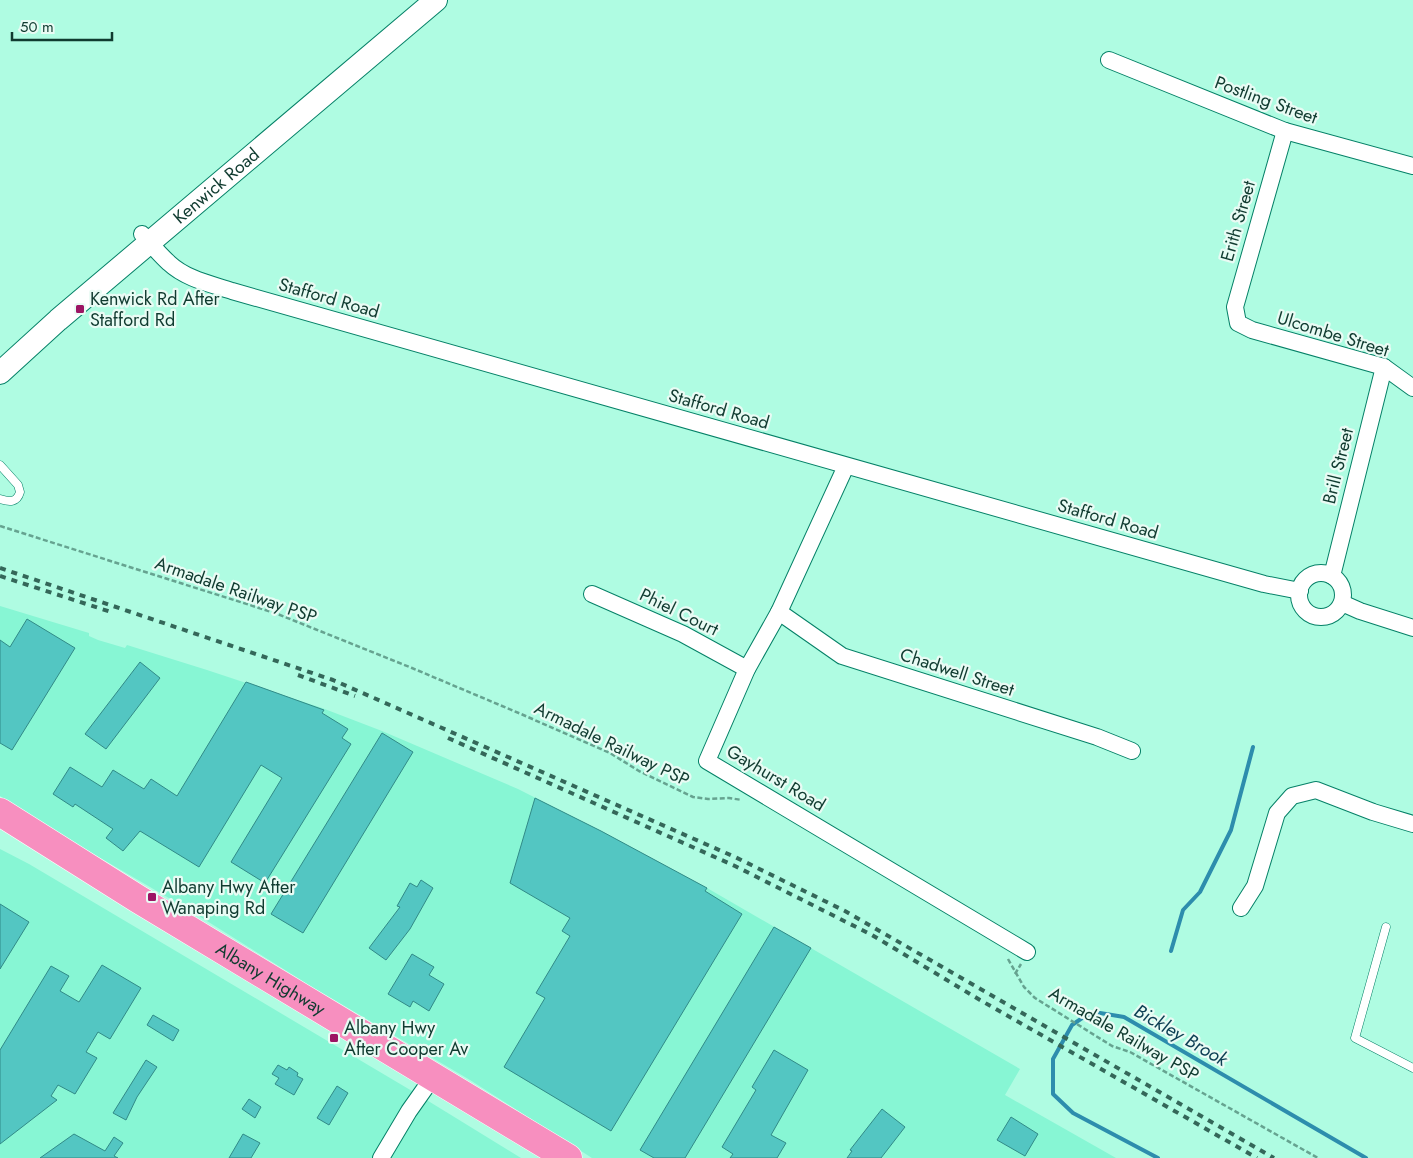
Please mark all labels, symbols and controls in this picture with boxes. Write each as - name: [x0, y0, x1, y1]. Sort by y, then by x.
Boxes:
- scale bar: [12, 10, 112, 42]
- text: 50 m: [20, 16, 54, 38]
- street label: Postling Street: [1211, 69, 1322, 131]
- street label: Kenwick Road: [167, 142, 265, 230]
- street label: Erith Street: [1214, 177, 1262, 264]
- street label: Stafford Road: [276, 271, 382, 325]
- place label: Kenwick Rd After Stafford Rd: [90, 286, 220, 333]
- marker: Kenwick Rd After Stafford Rd: [74, 303, 86, 315]
- street label: Ulcombe Street: [1274, 305, 1393, 364]
- street label: Stafford Road: [666, 382, 772, 436]
- street label: Brill Street: [1316, 425, 1360, 507]
- street label: Stafford Road: [1055, 492, 1161, 546]
- street label: Armadale Railway PSP: [152, 550, 321, 630]
- street label: Phiel Court: [635, 582, 723, 643]
- street label: Chadwell Street: [897, 641, 1018, 703]
- street label: Armadale Railway PSP: [530, 695, 694, 793]
- street label: Gayhurst Road: [722, 738, 830, 818]
- place label: Albany Hwy After Wanaping Rd: [162, 874, 296, 921]
- marker: Albany Hwy After Wanaping Rd: [146, 891, 158, 903]
- street label: Albany Highway: [211, 936, 330, 1022]
- street label: Armadale Railway PSP: [1044, 980, 1204, 1088]
- water label: Bickley Brook: [1129, 997, 1233, 1073]
- place label: Albany Hwy After Cooper Av: [344, 1015, 468, 1062]
- marker: Albany Hwy After Cooper Av: [328, 1032, 340, 1044]

